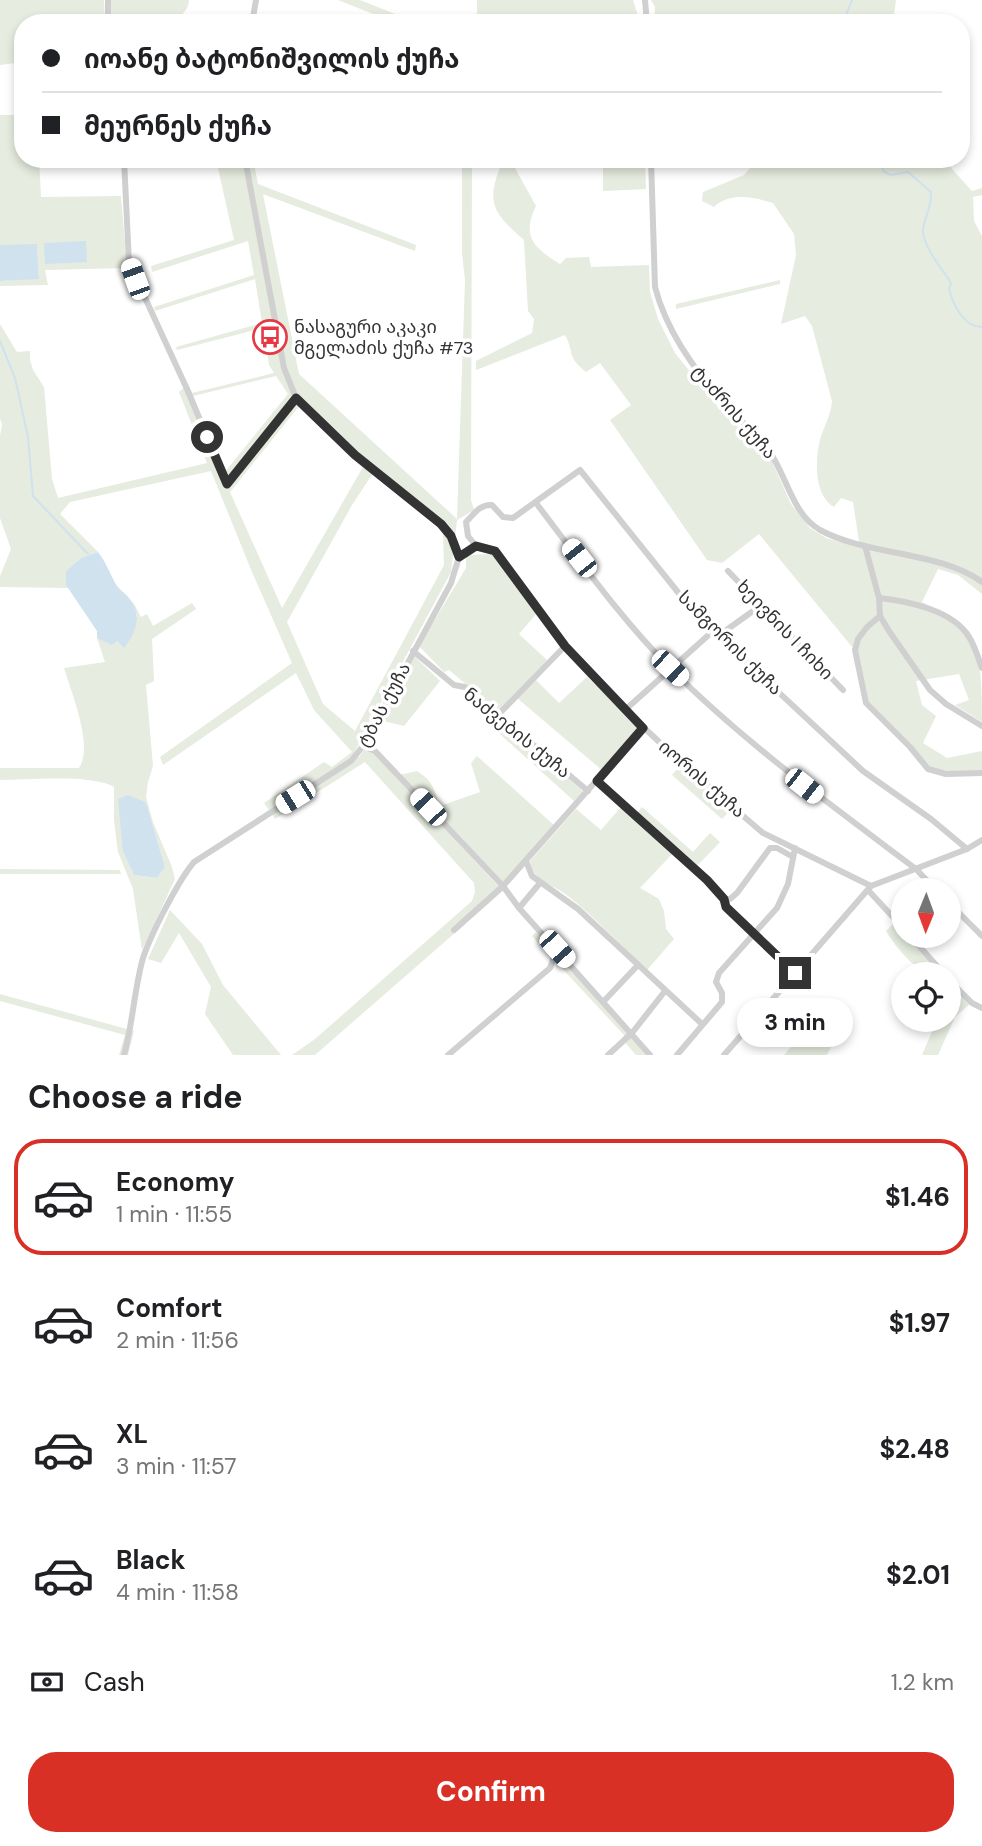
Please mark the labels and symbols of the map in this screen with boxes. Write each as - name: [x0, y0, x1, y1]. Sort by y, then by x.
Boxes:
- car: [118, 256, 153, 302]
- place label: ნასაგური აკაკი მგელაძის ქუჩა #73: [294, 315, 474, 360]
- bus stop icon: ნასაგური აკაკი მგელაძის ქუჩა #73: [251, 318, 289, 356]
- street label: ტაძრის ქუჩა: [687, 360, 781, 464]
- route start: [191, 421, 223, 453]
- car: [558, 535, 601, 581]
- street label: ხეივნის I ჩიხი: [731, 575, 839, 685]
- street label: სამგორის ქუჩა: [672, 585, 788, 701]
- car: [648, 646, 693, 690]
- street label: ტბას ქუჩა: [352, 659, 416, 751]
- street label: ნაძვების ქუჩა: [458, 682, 576, 784]
- street label: იორის ქუჩა: [654, 735, 750, 823]
- car: [781, 765, 828, 807]
- car: [272, 777, 319, 817]
- car: [406, 784, 451, 830]
- north arrow: [891, 878, 961, 948]
- car: [536, 926, 579, 972]
- route end: [779, 957, 811, 989]
- callout: 3 min: [737, 998, 853, 1046]

